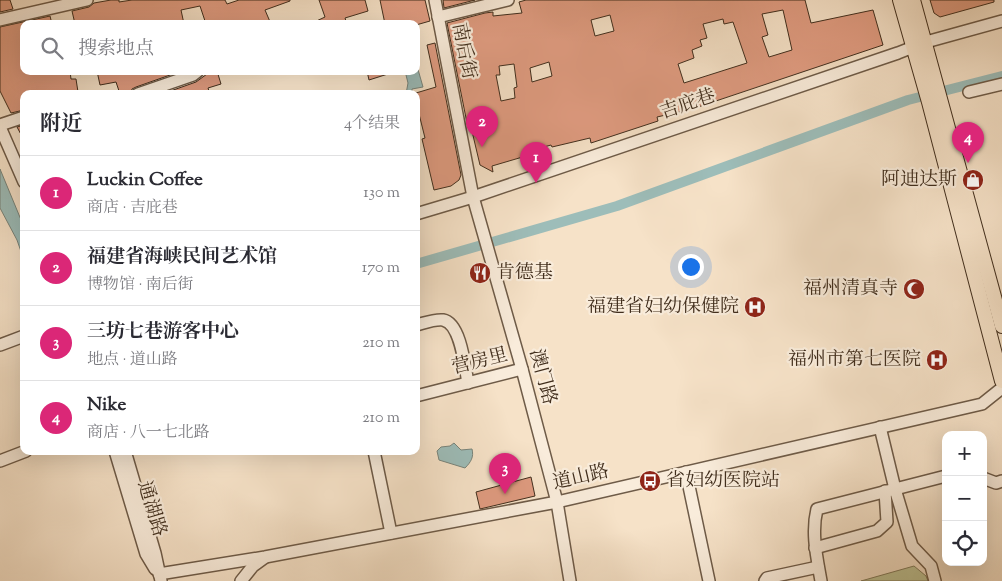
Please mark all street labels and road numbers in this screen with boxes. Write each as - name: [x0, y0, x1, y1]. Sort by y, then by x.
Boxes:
- street label: 南后街: [444, 20, 482, 82]
- street label: 吉庇巷: [657, 83, 719, 127]
- street label: 营房里: [449, 342, 511, 382]
- street label: 澳门路: [522, 346, 562, 408]
- street label: 道山路: [550, 458, 612, 498]
- street label: 通湖路: [130, 478, 172, 540]

